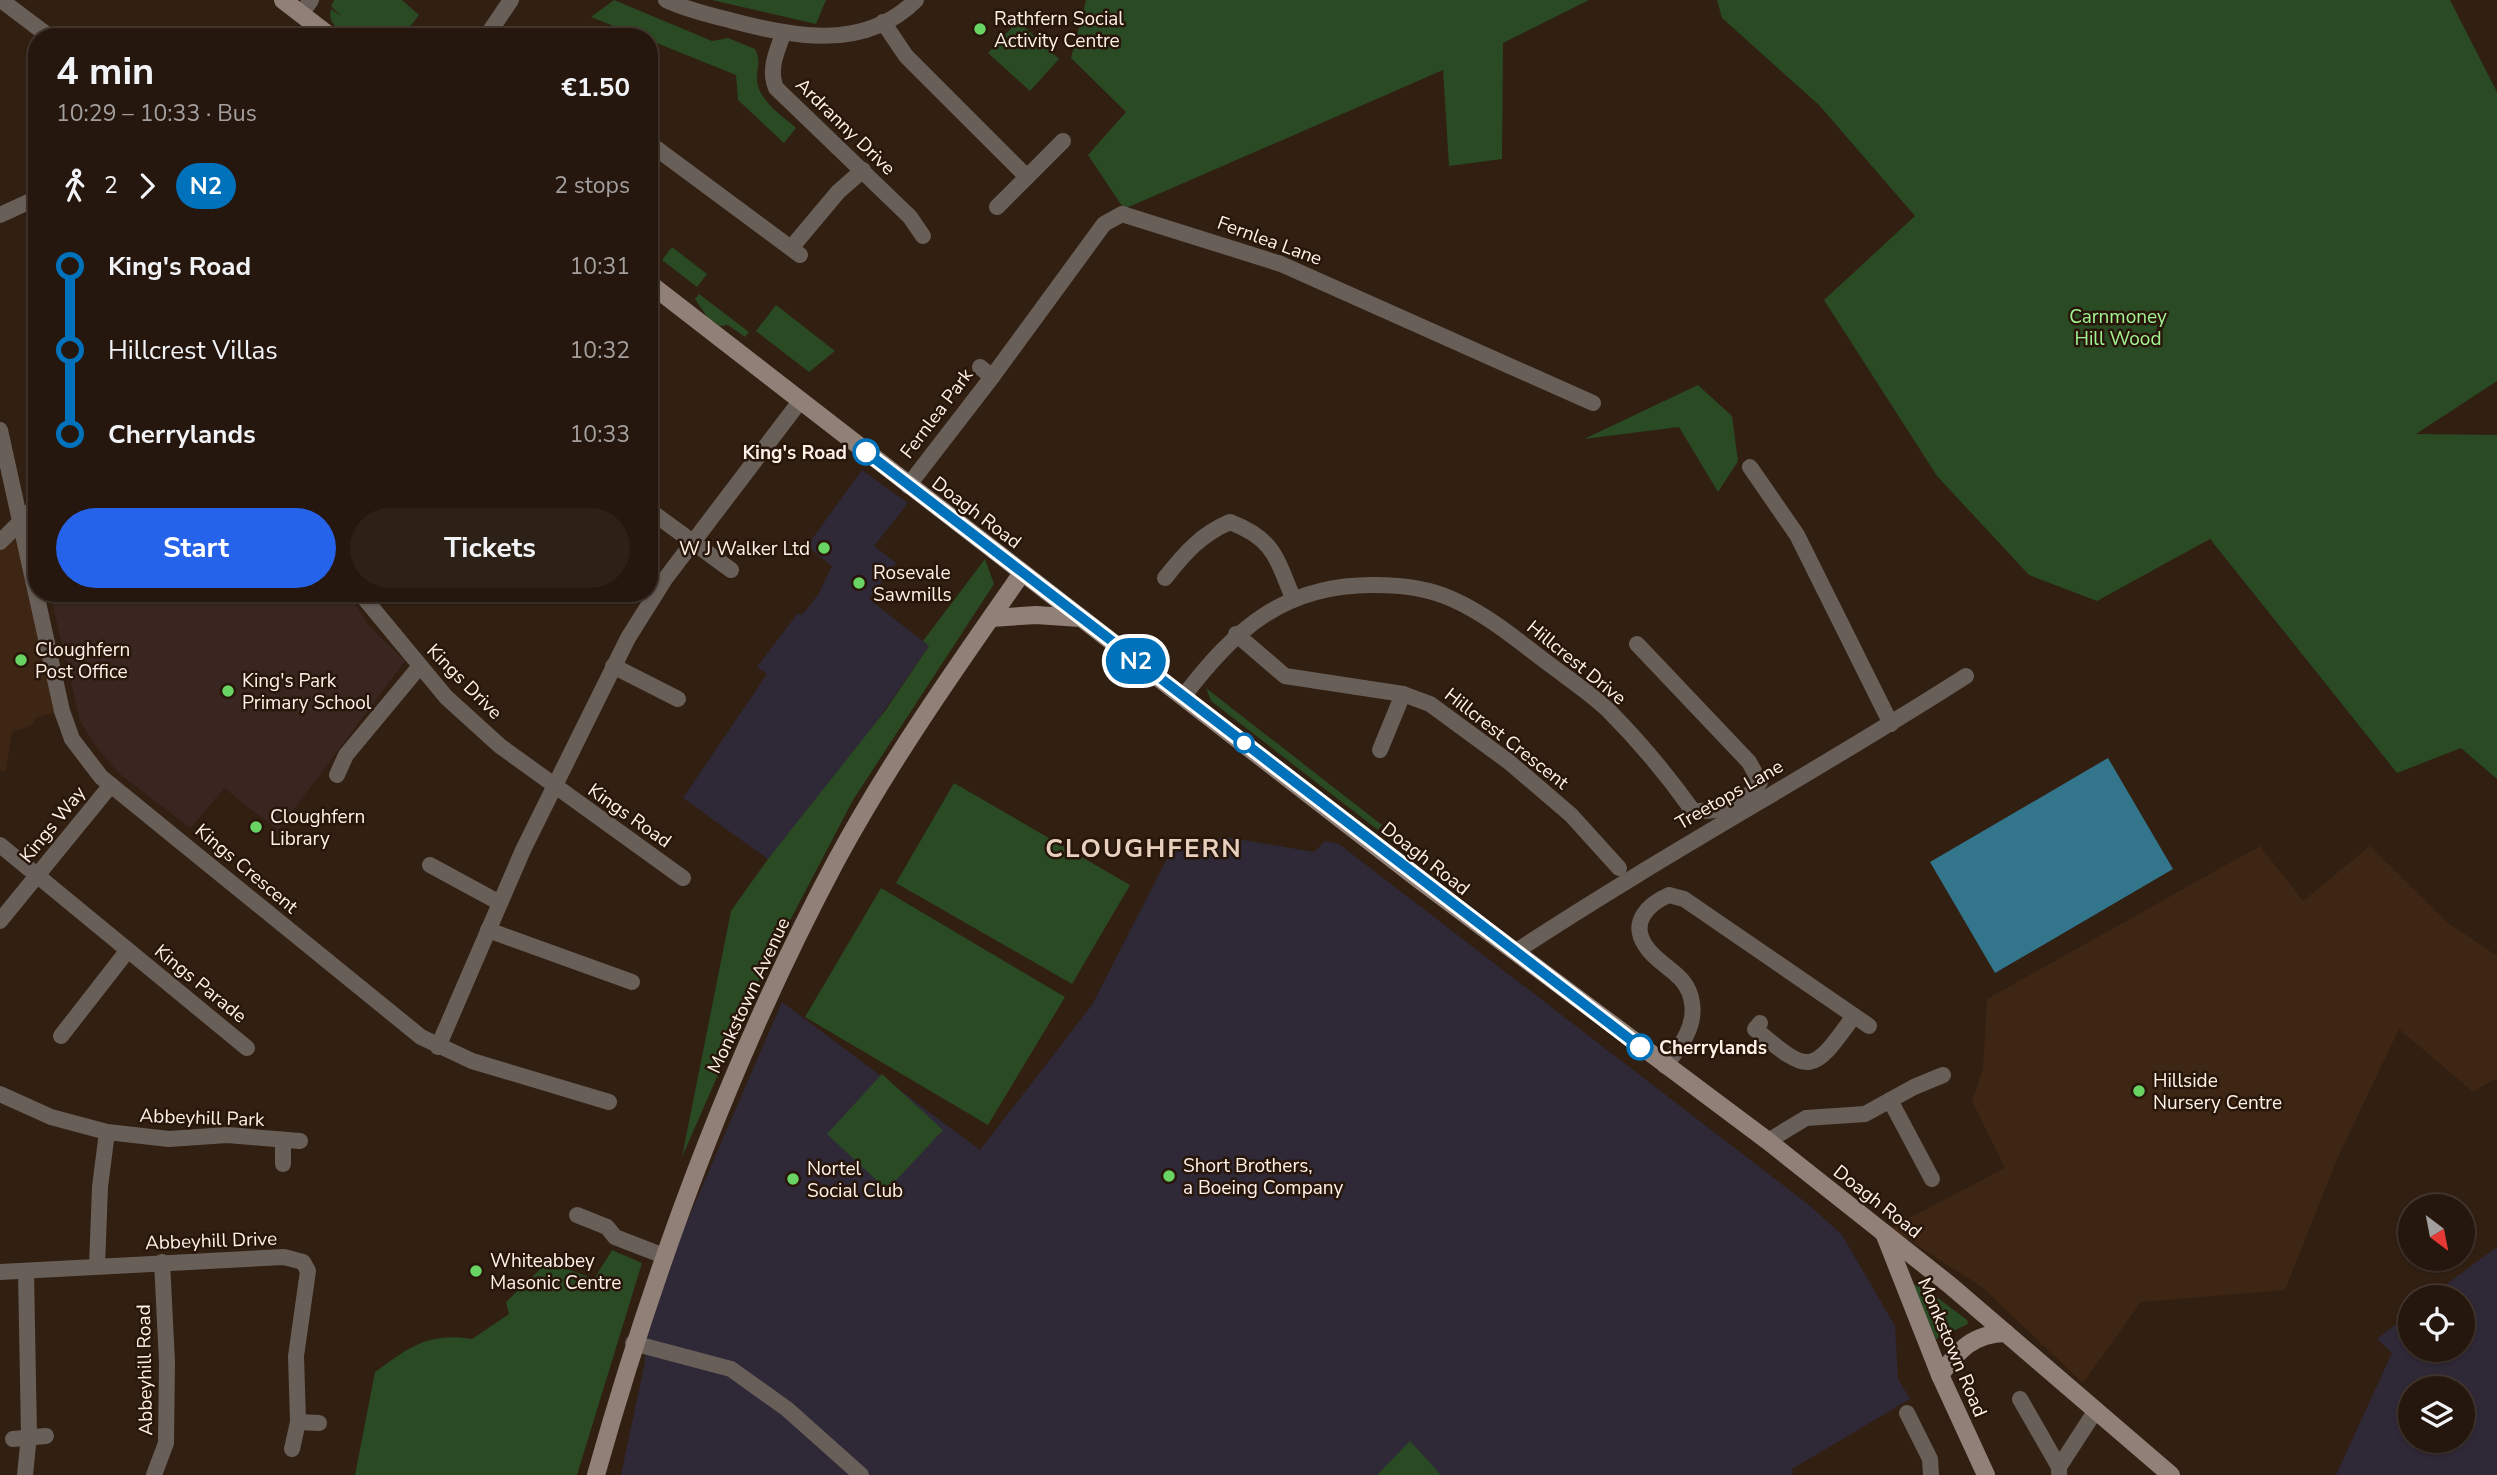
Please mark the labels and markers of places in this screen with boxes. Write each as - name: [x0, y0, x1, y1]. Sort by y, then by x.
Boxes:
- place label: Rathfern Social Activity Centre: [994, 6, 1124, 54]
- marker: Rathfern Social Activity Centre: [972, 21, 988, 37]
- marker: King's Road: [853, 439, 879, 465]
- place label: King's Road: [742, 440, 847, 466]
- place label: W J Walker Ltd: [679, 536, 810, 562]
- marker: W J Walker Ltd: [816, 540, 832, 556]
- place label: Rosevale Sawmills: [873, 560, 952, 608]
- marker: Rosevale Sawmills: [851, 575, 867, 591]
- place label: Cloughfern Post Office: [35, 637, 130, 685]
- marker: Cloughfern Post Office: [13, 652, 29, 668]
- place label: King's Park Primary School: [242, 668, 372, 716]
- marker: King's Park Primary School: [220, 683, 236, 699]
- unlabelled marker: [1234, 733, 1254, 753]
- place label: Cloughfern Library: [270, 804, 365, 852]
- marker: Cloughfern Library: [248, 819, 264, 835]
- marker: Cherrylands: [1627, 1034, 1653, 1060]
- place label: Cherrylands: [1659, 1035, 1767, 1061]
- place label: Hillside Nursery Centre: [2153, 1068, 2282, 1116]
- marker: Hillside Nursery Centre: [2131, 1083, 2147, 1099]
- place label: Short Brothers, a Boeing Company: [1183, 1153, 1343, 1201]
- place label: Nortel Social Club: [807, 1156, 903, 1204]
- marker: Short Brothers, a Boeing Company: [1161, 1168, 1177, 1184]
- marker: Nortel Social Club: [785, 1171, 801, 1187]
- place label: Whiteabbey Masonic Centre: [490, 1248, 621, 1296]
- marker: Whiteabbey Masonic Centre: [468, 1263, 484, 1279]

